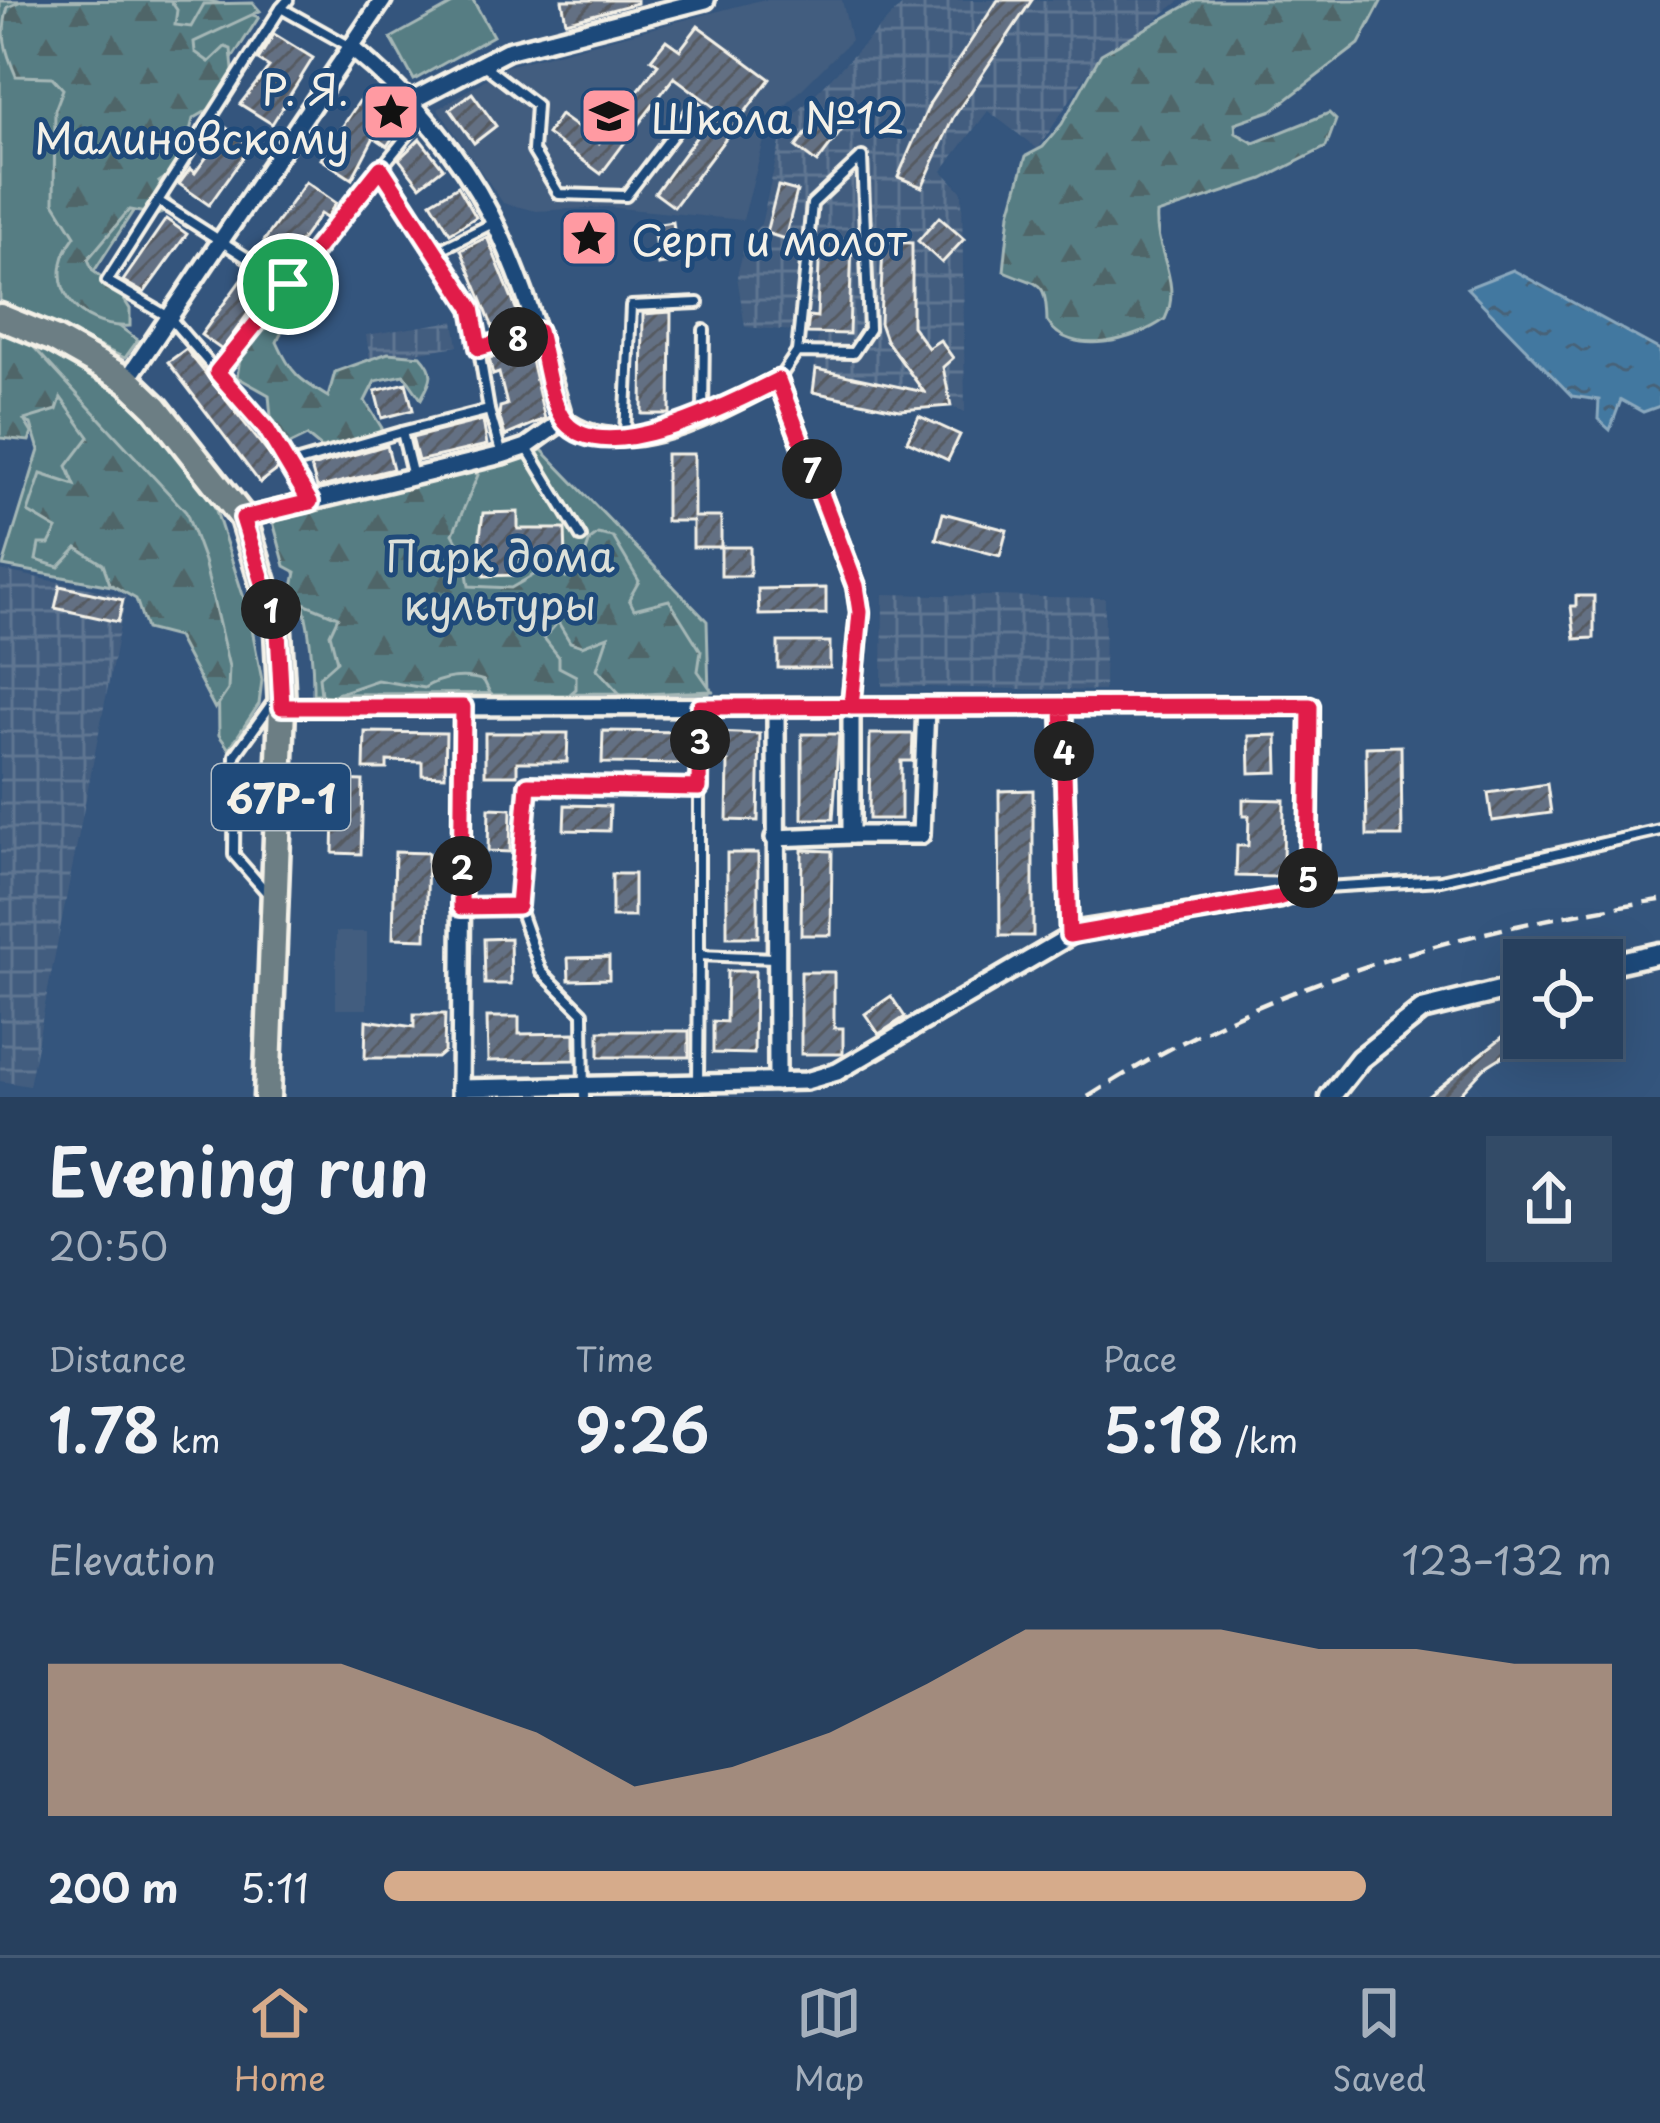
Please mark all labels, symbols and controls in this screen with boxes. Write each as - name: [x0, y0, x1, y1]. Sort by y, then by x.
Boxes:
- place label: Р. Я. Малиновскому: [34, 57, 349, 168]
- place icon: Р. Я. Малиновскому: [360, 81, 422, 143]
- school or university icon: Школа №12: [578, 85, 640, 147]
- place label: Школа №12: [651, 85, 905, 148]
- place icon: Серп и молот: [558, 207, 620, 269]
- place label: Серп и молот: [631, 207, 907, 270]
- pin: [237, 233, 339, 335]
- icon: arrive: [255, 251, 321, 317]
- pin: 8: [488, 307, 548, 367]
- text: 8: [508, 312, 528, 362]
- pin: 7: [782, 439, 842, 499]
- text: 7: [803, 444, 821, 494]
- park label: Парк дома культуры: [385, 523, 615, 634]
- pin: 1: [241, 579, 301, 639]
- text: 1: [263, 584, 279, 634]
- pin: 3: [670, 710, 730, 770]
- text: 3: [689, 715, 711, 765]
- pin: 4: [1034, 721, 1094, 781]
- text: 4: [1053, 726, 1075, 776]
- road number: 67Р-1: [212, 764, 350, 830]
- pin: 2: [432, 836, 492, 896]
- text: 2: [450, 841, 474, 891]
- pin: 5: [1278, 848, 1338, 908]
- text: 5: [1297, 853, 1319, 903]
- map controls: [1503, 939, 1623, 1059]
- button: locate: [1503, 939, 1623, 1059]
- text: Evening run: [48, 1120, 429, 1219]
- button: share: [1486, 1136, 1612, 1262]
- text: 20:50: [48, 1215, 168, 1274]
- text: Distance: [48, 1333, 186, 1383]
- text: Time: [575, 1333, 653, 1383]
- text: Pace: [1103, 1333, 1177, 1383]
- text: 1.78: [48, 1383, 160, 1473]
- text: 9:26: [575, 1383, 710, 1473]
- text: 5:18: [1103, 1383, 1224, 1473]
- text: km: [160, 1414, 220, 1464]
- text: /km: [1224, 1414, 1298, 1464]
- text: Elevation: [48, 1529, 216, 1588]
- text: 123–132 m: [1402, 1529, 1612, 1588]
- text: 200 m: [48, 1857, 178, 1916]
- text: 5:11: [240, 1857, 309, 1916]
- tab: Home: [234, 1980, 326, 2102]
- tab: Map: [794, 1980, 864, 2102]
- tab: Saved: [1332, 1980, 1426, 2102]

